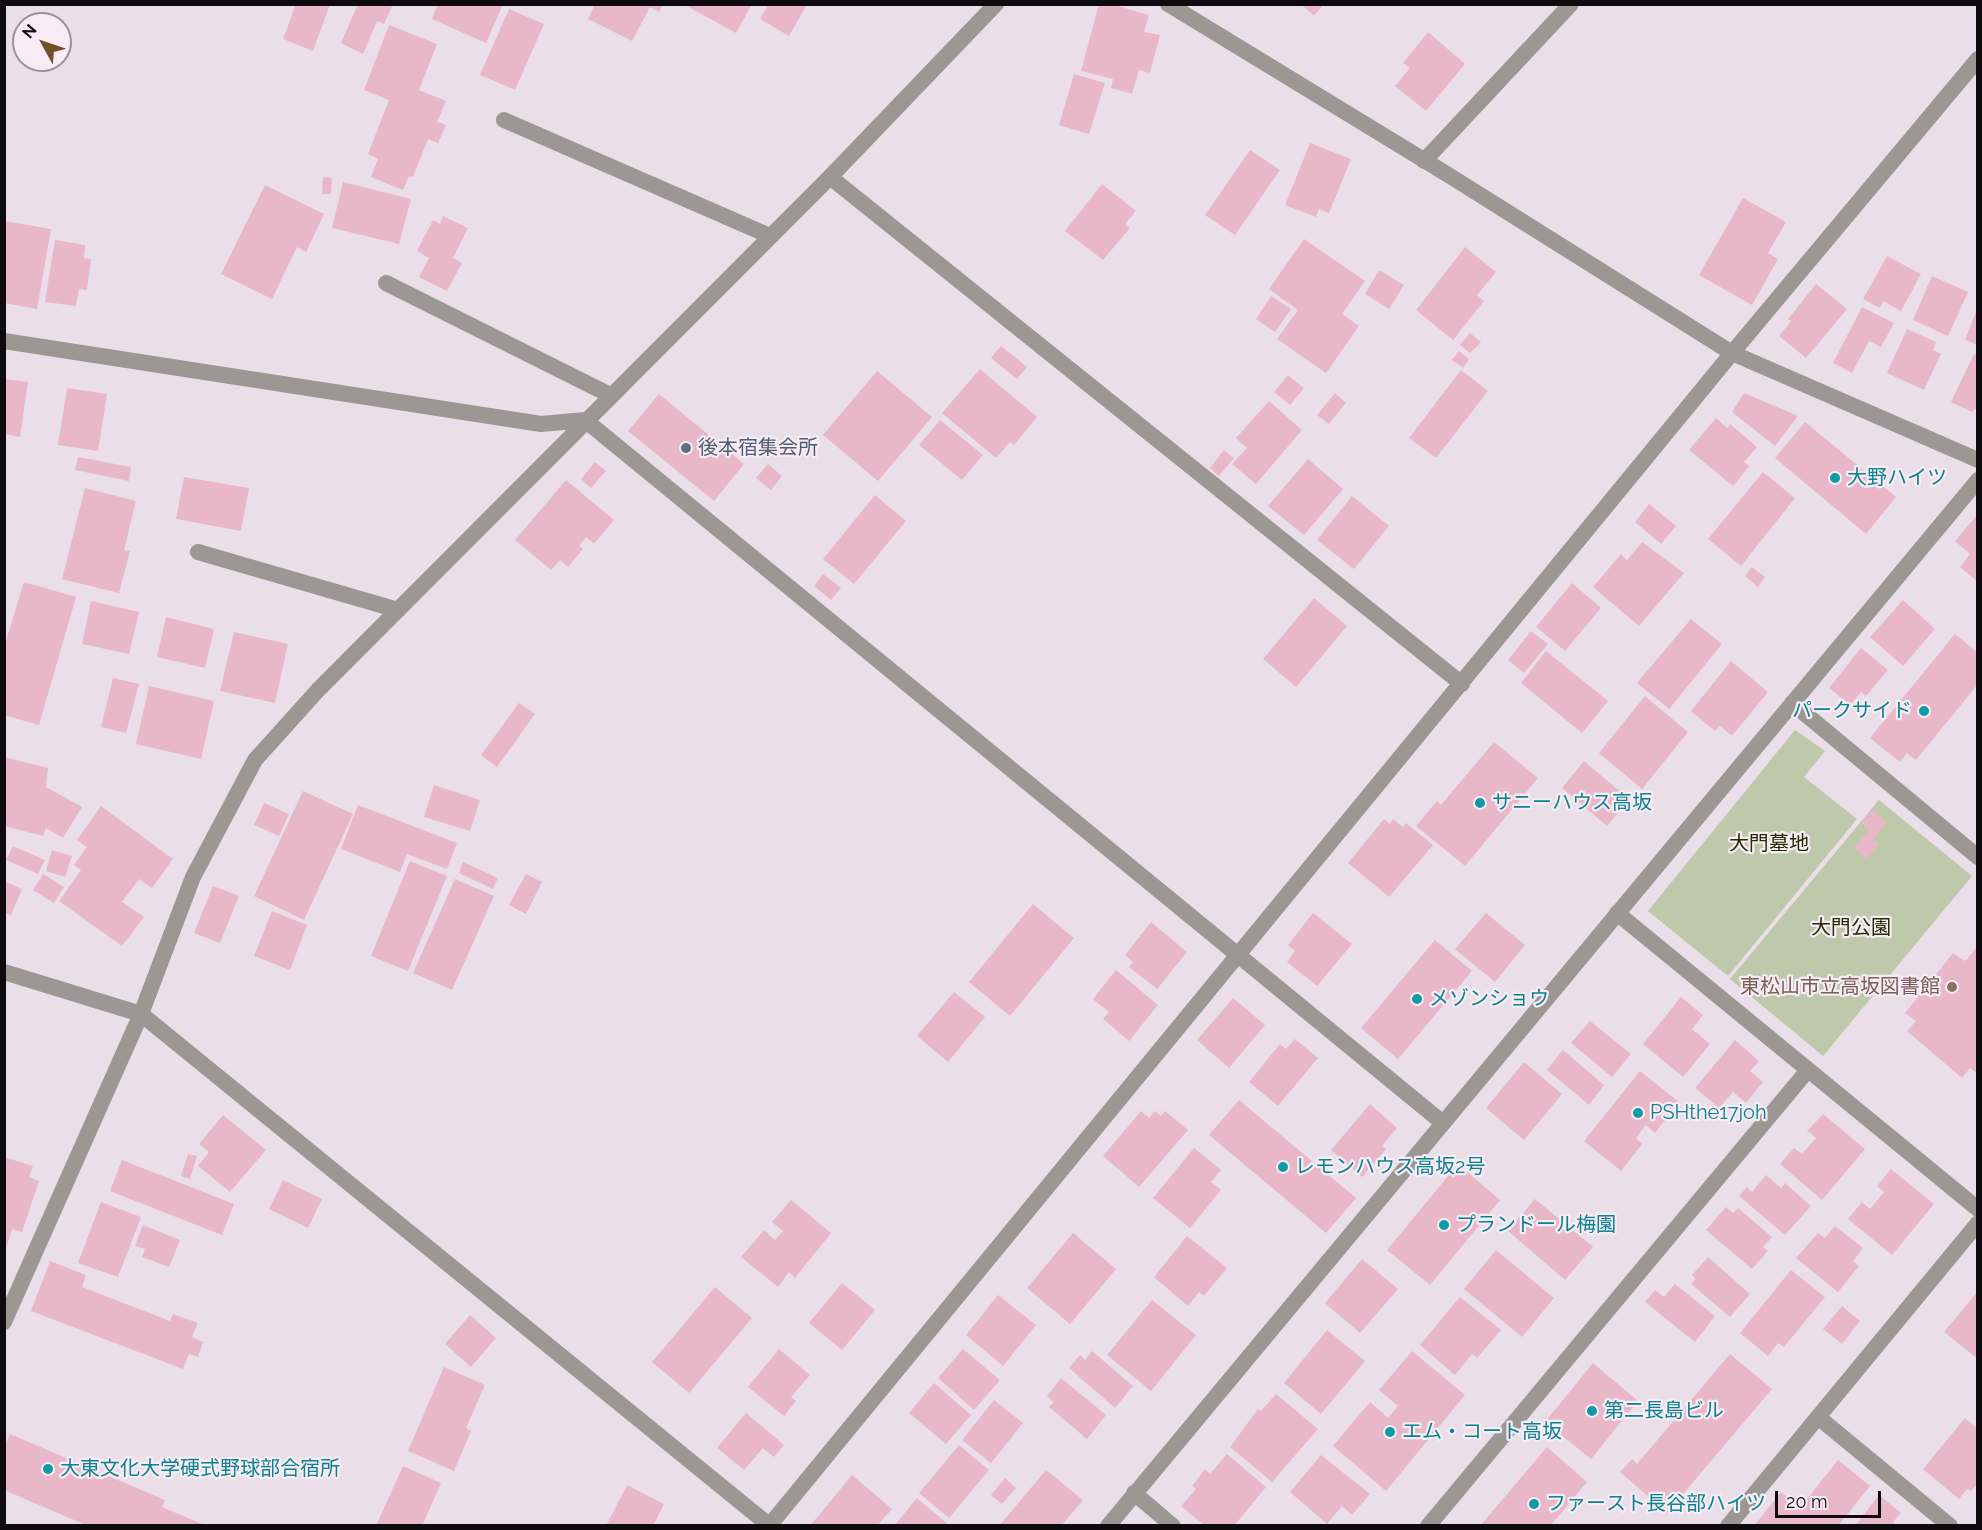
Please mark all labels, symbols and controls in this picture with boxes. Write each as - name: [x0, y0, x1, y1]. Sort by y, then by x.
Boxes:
- north arrow: [12, 12, 72, 72]
- text: N: [18, 21, 41, 42]
- place label: 後本宿集会所: [698, 436, 818, 460]
- marker: 後本宿集会所: [679, 441, 693, 455]
- place label: 大野ハイツ: [1847, 466, 1947, 490]
- marker: 大野ハイツ: [1828, 471, 1842, 485]
- place label: パークサイド: [1792, 699, 1912, 723]
- marker: パークサイド: [1917, 704, 1931, 718]
- place label: サニーハウス高坂: [1492, 791, 1652, 815]
- marker: サニーハウス高坂: [1473, 796, 1487, 810]
- park label: 大門墓地: [1729, 832, 1809, 856]
- park label: 大門公園: [1811, 916, 1891, 940]
- place label: 東松山市立高坂図書館: [1740, 975, 1940, 999]
- marker: 東松山市立高坂図書館: [1945, 980, 1959, 994]
- place label: メゾンショウ: [1429, 987, 1549, 1011]
- marker: メゾンショウ: [1410, 992, 1424, 1006]
- place label: PSHthe17joh: [1650, 1101, 1767, 1125]
- marker: PSHthe17joh: [1631, 1106, 1645, 1120]
- place label: レモンハウス高坂2号: [1295, 1155, 1485, 1179]
- marker: レモンハウス高坂2号: [1276, 1160, 1290, 1174]
- place label: プランドール梅園: [1456, 1213, 1616, 1237]
- marker: プランドール梅園: [1437, 1218, 1451, 1232]
- place label: 第二長島ビル: [1604, 1399, 1724, 1423]
- marker: 第二長島ビル: [1585, 1404, 1599, 1418]
- place label: エム・コート高坂: [1402, 1420, 1562, 1444]
- marker: エム・コート高坂: [1383, 1425, 1397, 1439]
- place label: 大東文化大学硬式野球部合宿所: [60, 1457, 340, 1481]
- marker: 大東文化大学硬式野球部合宿所: [41, 1462, 55, 1476]
- scale bar: [1778, 1479, 1884, 1517]
- text: 20 m: [1786, 1491, 1828, 1512]
- place label: ファースト長谷部ハイツ: [1546, 1492, 1766, 1516]
- marker: ファースト長谷部ハイツ: [1527, 1497, 1541, 1511]

